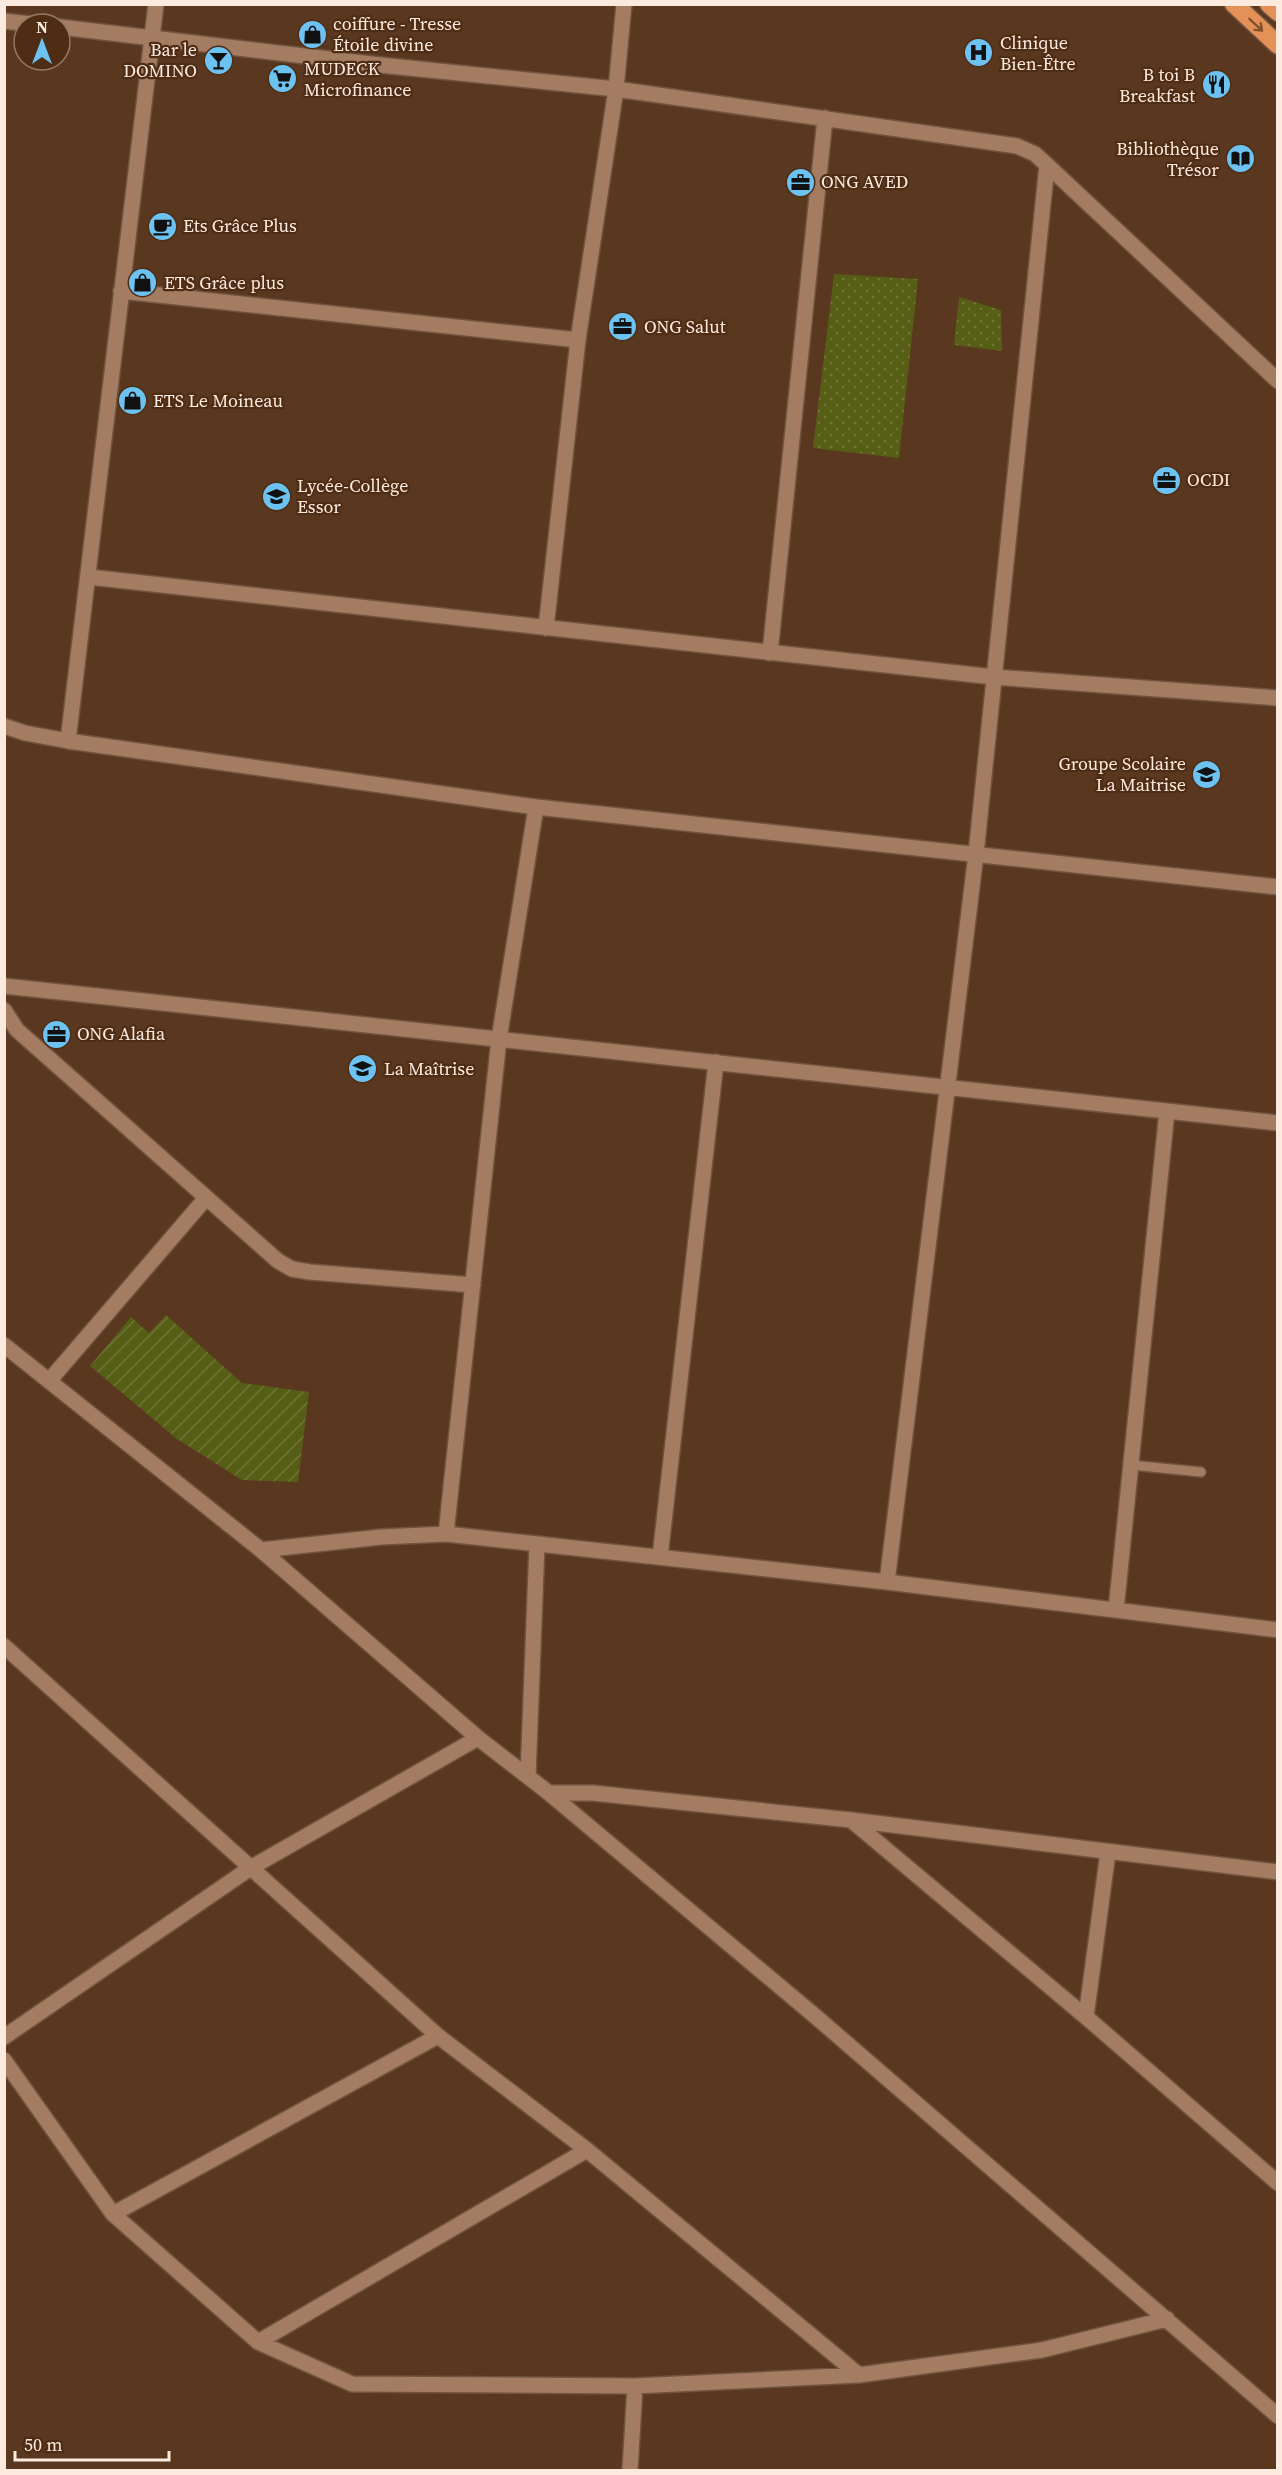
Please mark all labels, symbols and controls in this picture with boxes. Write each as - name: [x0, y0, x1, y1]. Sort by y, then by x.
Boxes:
- place label: coiffure - Tresse Étoile divine: [333, 11, 461, 57]
- north arrow: [12, 12, 72, 72]
- text: N: [36, 16, 48, 38]
- shop icon: coiffure - Tresse Étoile divine: [296, 18, 328, 50]
- one-way arrow: [1248, 18, 1263, 32]
- place label: Clinique Bien-Être: [1000, 30, 1076, 76]
- place label: Bar le DOMINO: [123, 37, 197, 83]
- hospital icon: Clinique Bien-Être: [963, 37, 995, 69]
- bar icon: Bar le DOMINO: [202, 44, 234, 76]
- place label: MUDECK Microfinance: [304, 56, 411, 102]
- place label: B toi B Breakfast: [1119, 62, 1195, 108]
- supermarket icon: MUDECK Microfinance: [267, 63, 299, 95]
- restaurant icon: B toi B Breakfast: [1200, 69, 1232, 101]
- place label: Bibliothèque Trésor: [1116, 136, 1219, 182]
- library icon: Bibliothèque Trésor: [1224, 143, 1256, 175]
- office icon: ONG AVED: [784, 166, 816, 198]
- place label: ONG AVED: [821, 169, 908, 194]
- cafe icon: Ets Grâce Plus: [146, 210, 178, 242]
- place label: Ets Grâce Plus: [183, 213, 297, 238]
- shop icon: ETS Grâce plus: [127, 267, 159, 299]
- place label: ETS Grâce plus: [164, 270, 284, 295]
- office icon: ONG Salut: [607, 311, 639, 343]
- place label: ONG Salut: [644, 314, 726, 339]
- shop icon: ETS Le Moineau: [116, 385, 148, 417]
- place label: ETS Le Moineau: [153, 388, 283, 413]
- office icon: OCDI: [1150, 464, 1182, 496]
- place label: OCDI: [1187, 467, 1230, 492]
- place label: Lycée-Collège Essor: [297, 473, 408, 519]
- school or university icon: Lycée-Collège Essor: [260, 480, 292, 512]
- place label: Groupe Scolaire La Maitrise: [1058, 751, 1186, 797]
- school or university icon: Groupe Scolaire La Maitrise: [1191, 758, 1223, 790]
- office icon: ONG Alafia: [40, 1018, 72, 1050]
- place label: ONG Alafia: [77, 1021, 166, 1046]
- school or university icon: La Maîtrise: [347, 1053, 379, 1085]
- place label: La Maîtrise: [384, 1056, 474, 1081]
- scale bar: [15, 2424, 170, 2462]
- text: 50 m: [24, 2432, 62, 2457]

